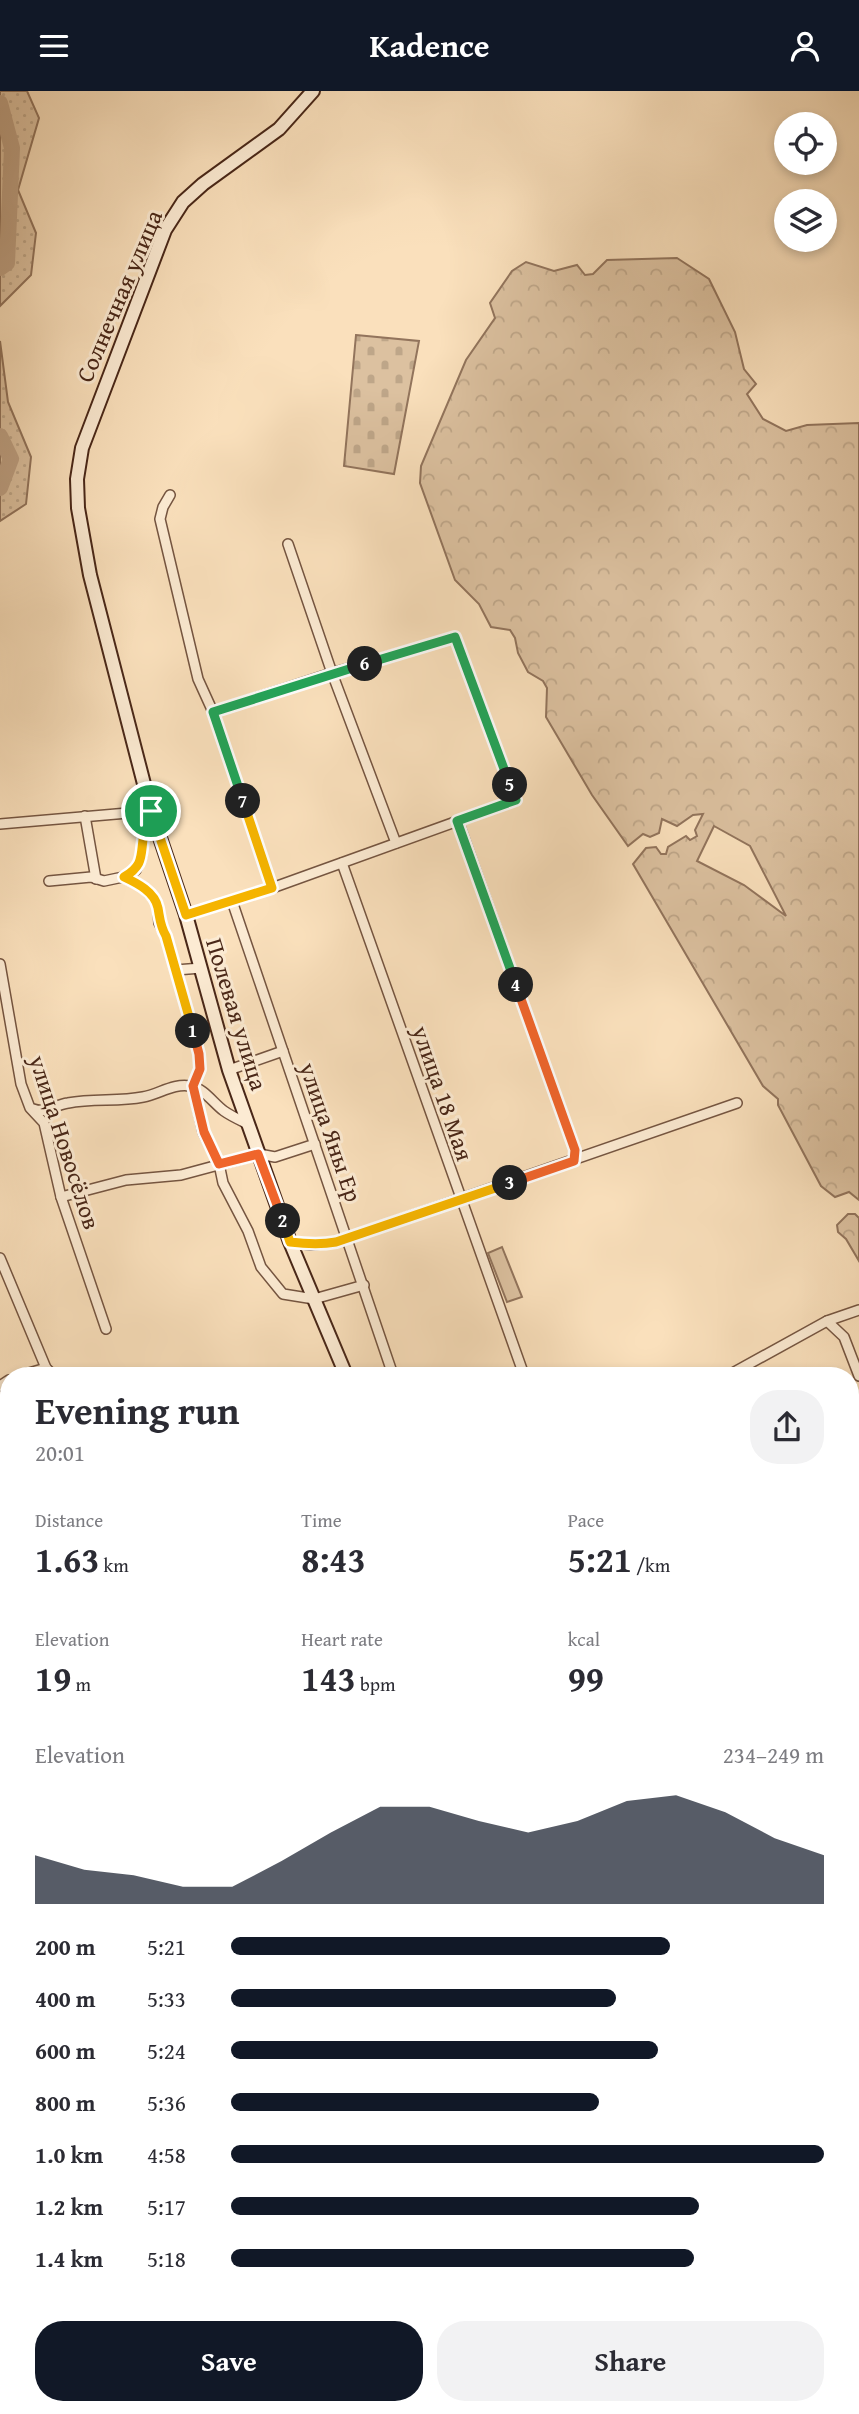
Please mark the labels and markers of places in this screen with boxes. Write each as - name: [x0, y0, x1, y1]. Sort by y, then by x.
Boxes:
- pin: 6: [348, 647, 382, 681]
- pin: 5: [492, 767, 528, 803]
- pin: [121, 781, 181, 841]
- pin: 7: [226, 783, 260, 819]
- pin: 4: [498, 967, 534, 1003]
- pin: 1: [176, 1013, 210, 1049]
- pin: 3: [492, 1165, 528, 1201]
- pin: 2: [266, 1203, 300, 1239]

